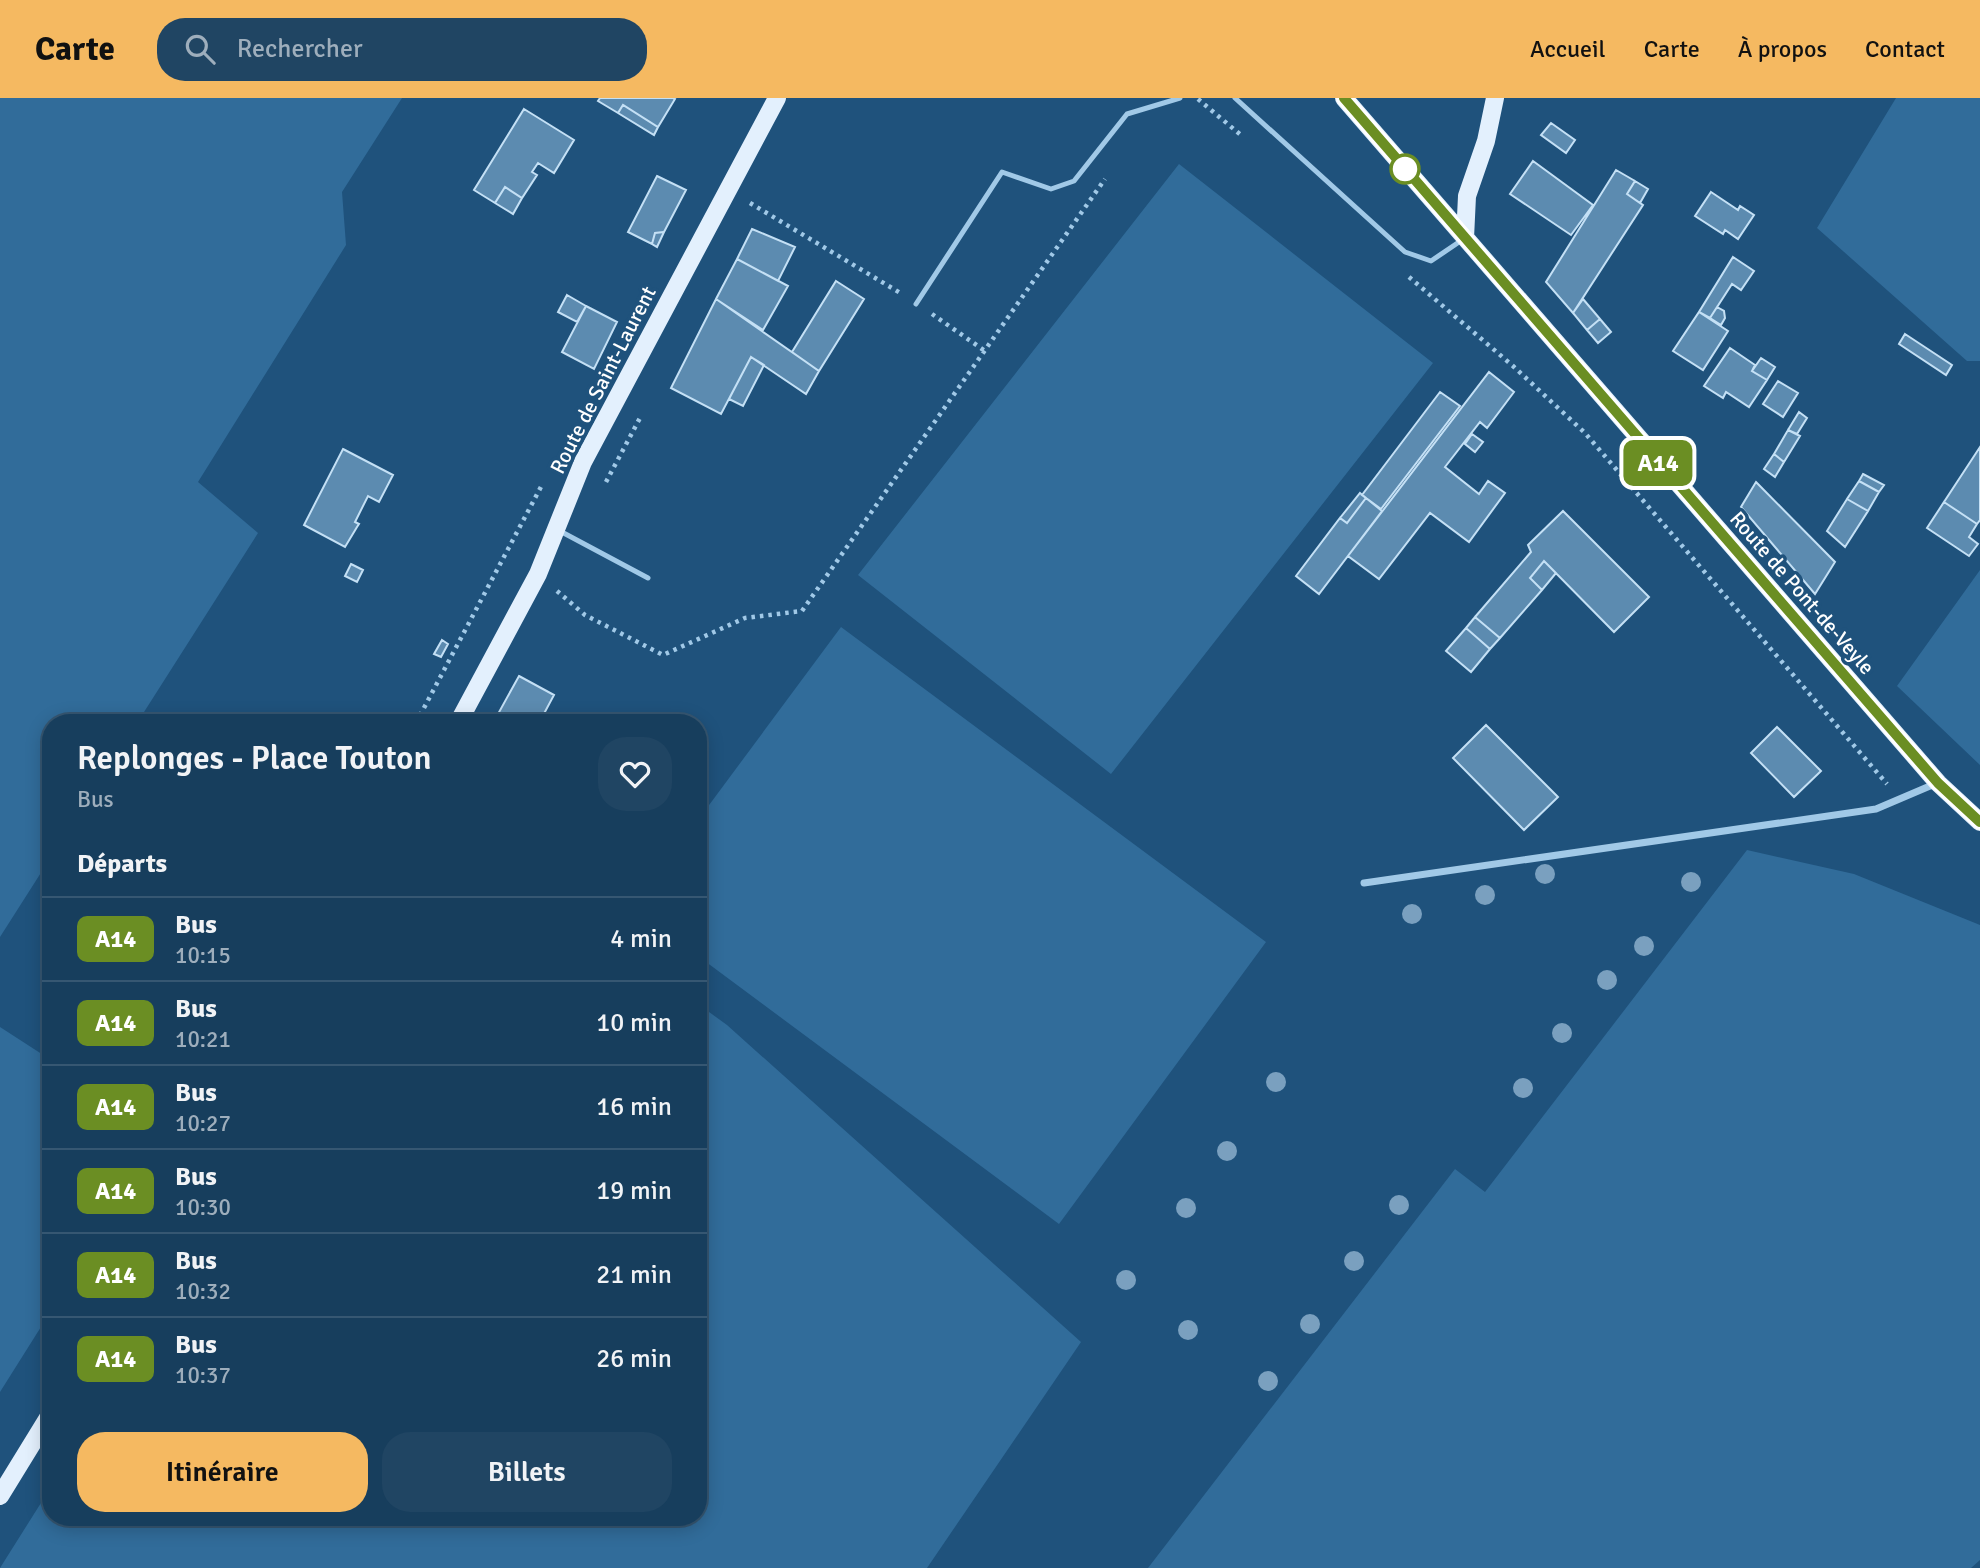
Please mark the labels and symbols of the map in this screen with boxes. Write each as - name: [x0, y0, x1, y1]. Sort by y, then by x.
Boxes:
- unlabelled marker: [1390, 154, 1420, 184]
- street label: Route de Saint-Laurent: [544, 282, 662, 478]
- line badge: A14: [1618, 440, 1698, 486]
- street label: Route de Pont-de-Veyle: [1724, 506, 1880, 680]

